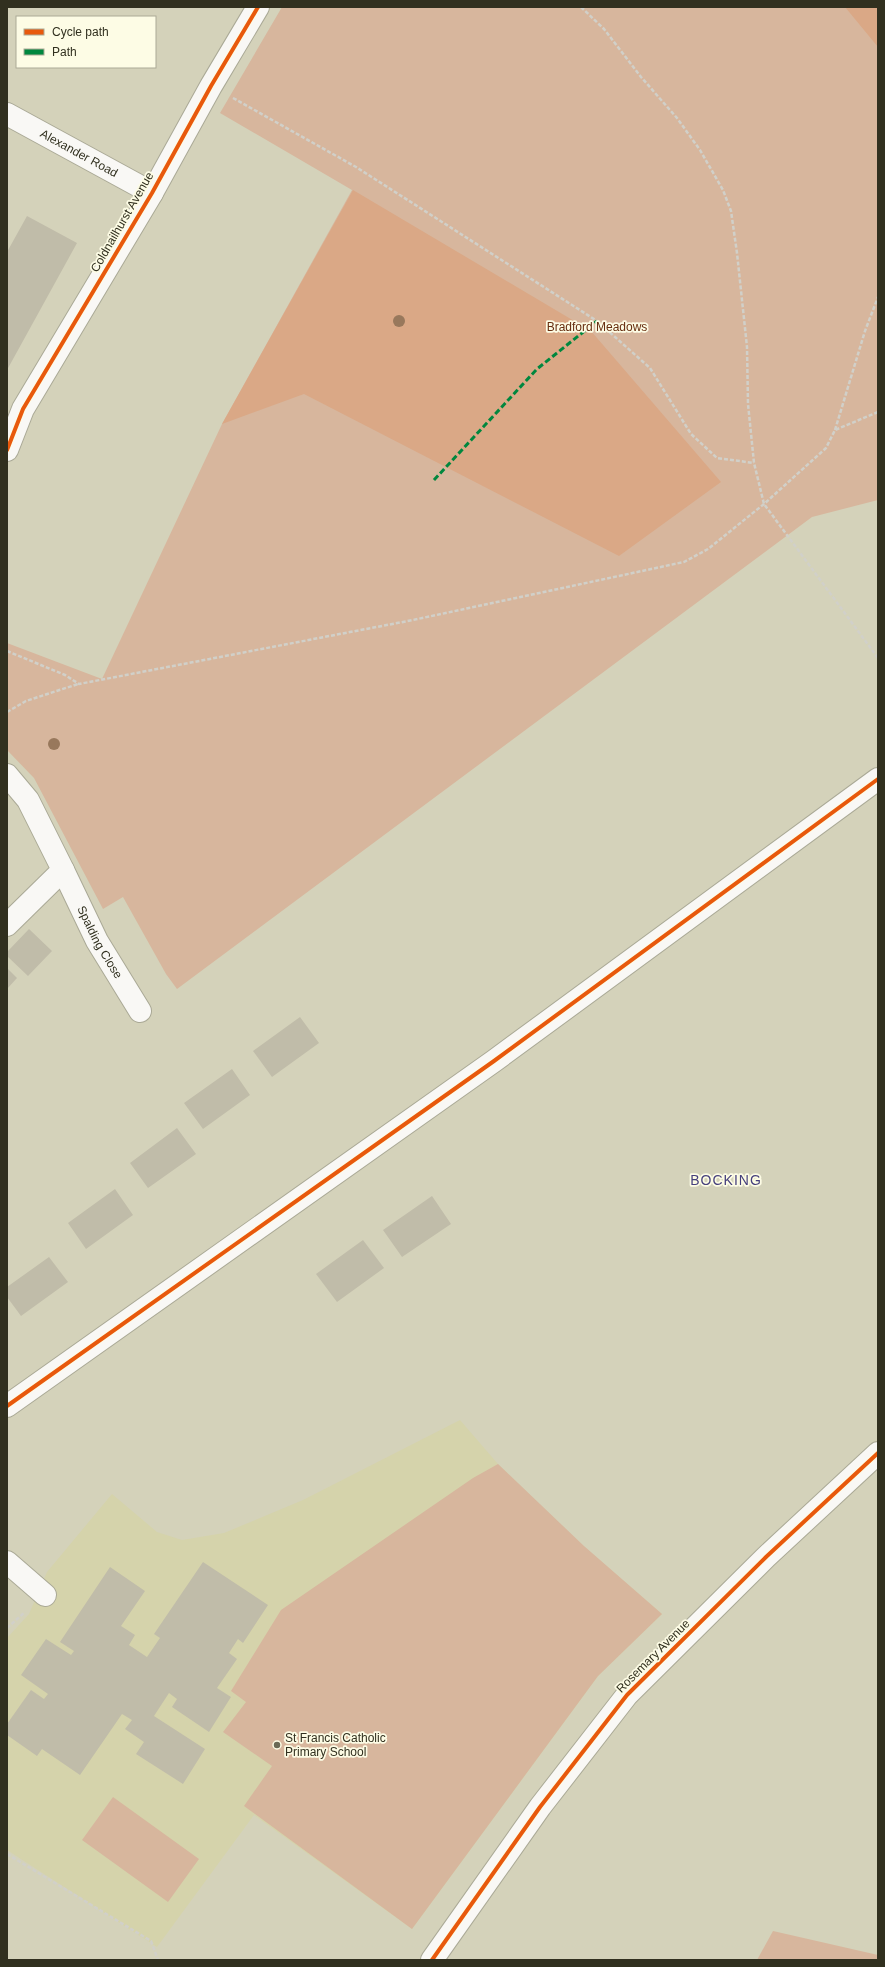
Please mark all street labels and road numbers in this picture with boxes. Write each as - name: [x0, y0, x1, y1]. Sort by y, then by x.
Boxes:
- street label: Alexander Road: [38, 126, 120, 180]
- street label: Coldnailhurst Avenue: [88, 169, 157, 275]
- street label: Spalding Close: [74, 904, 125, 981]
- street label: Rosemary Avenue: [613, 1616, 693, 1696]

